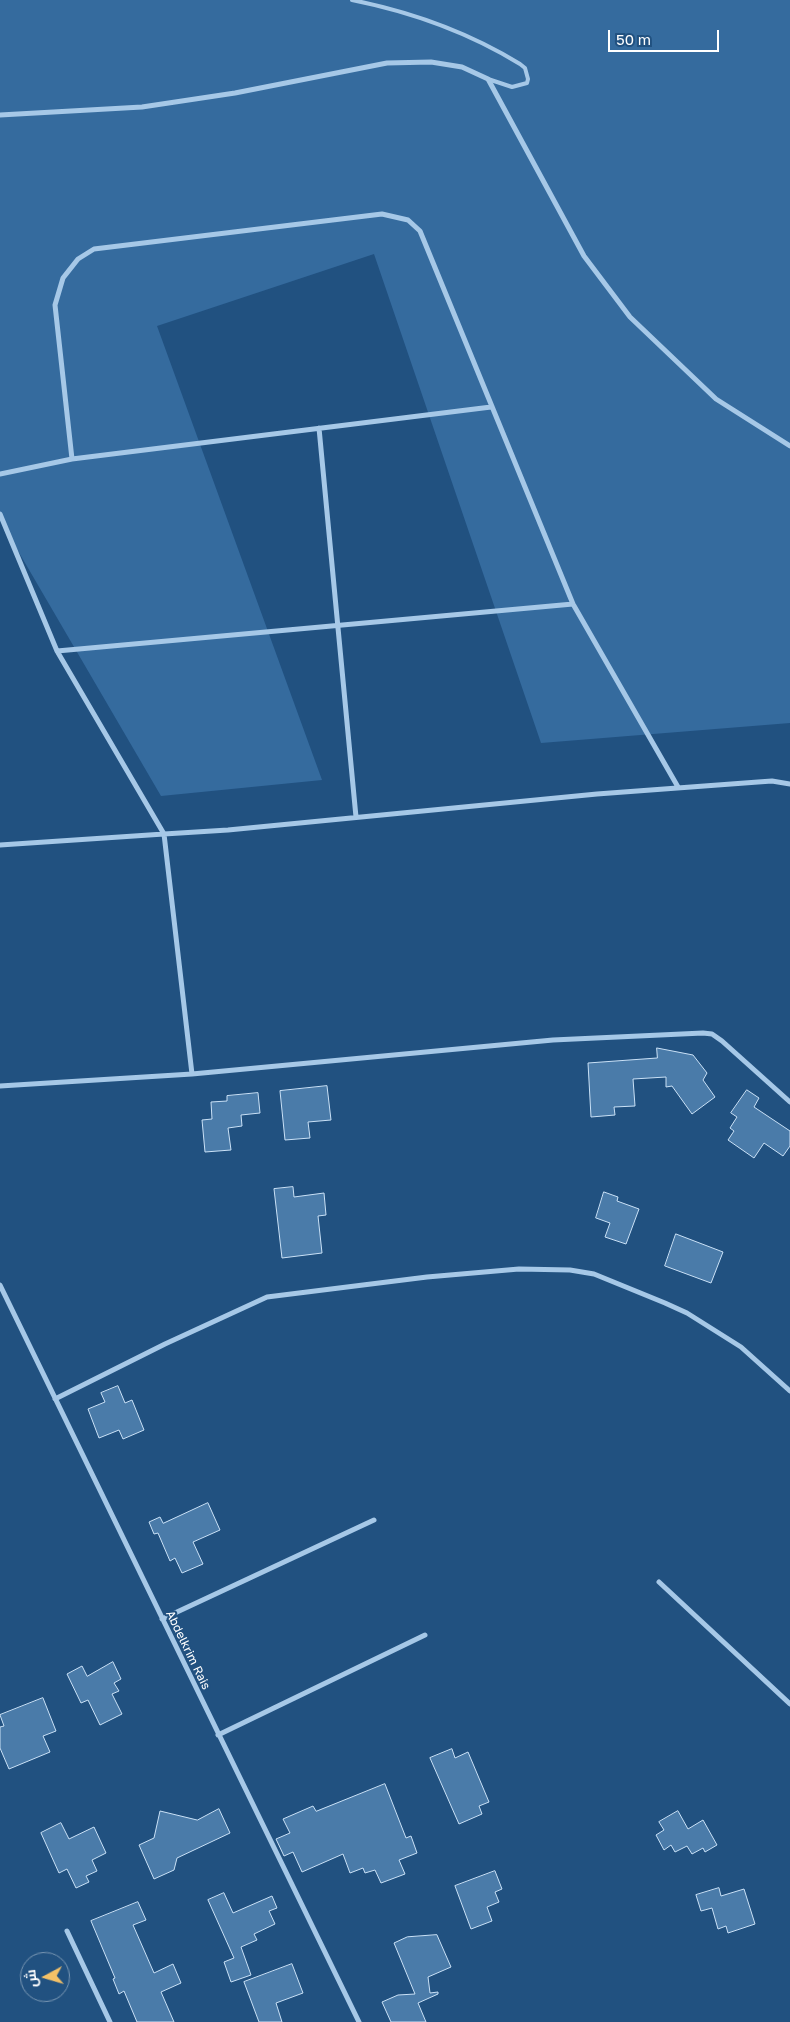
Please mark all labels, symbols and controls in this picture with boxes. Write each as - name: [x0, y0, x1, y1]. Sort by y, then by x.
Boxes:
- scale bar: [610, 20, 721, 52]
- text: 50 m: [616, 30, 651, 48]
- street label: Abdelkrim Rais: [163, 1608, 213, 1692]
- north arrow: [20, 1952, 70, 2002]
- text: ش: [21, 1969, 40, 1988]

